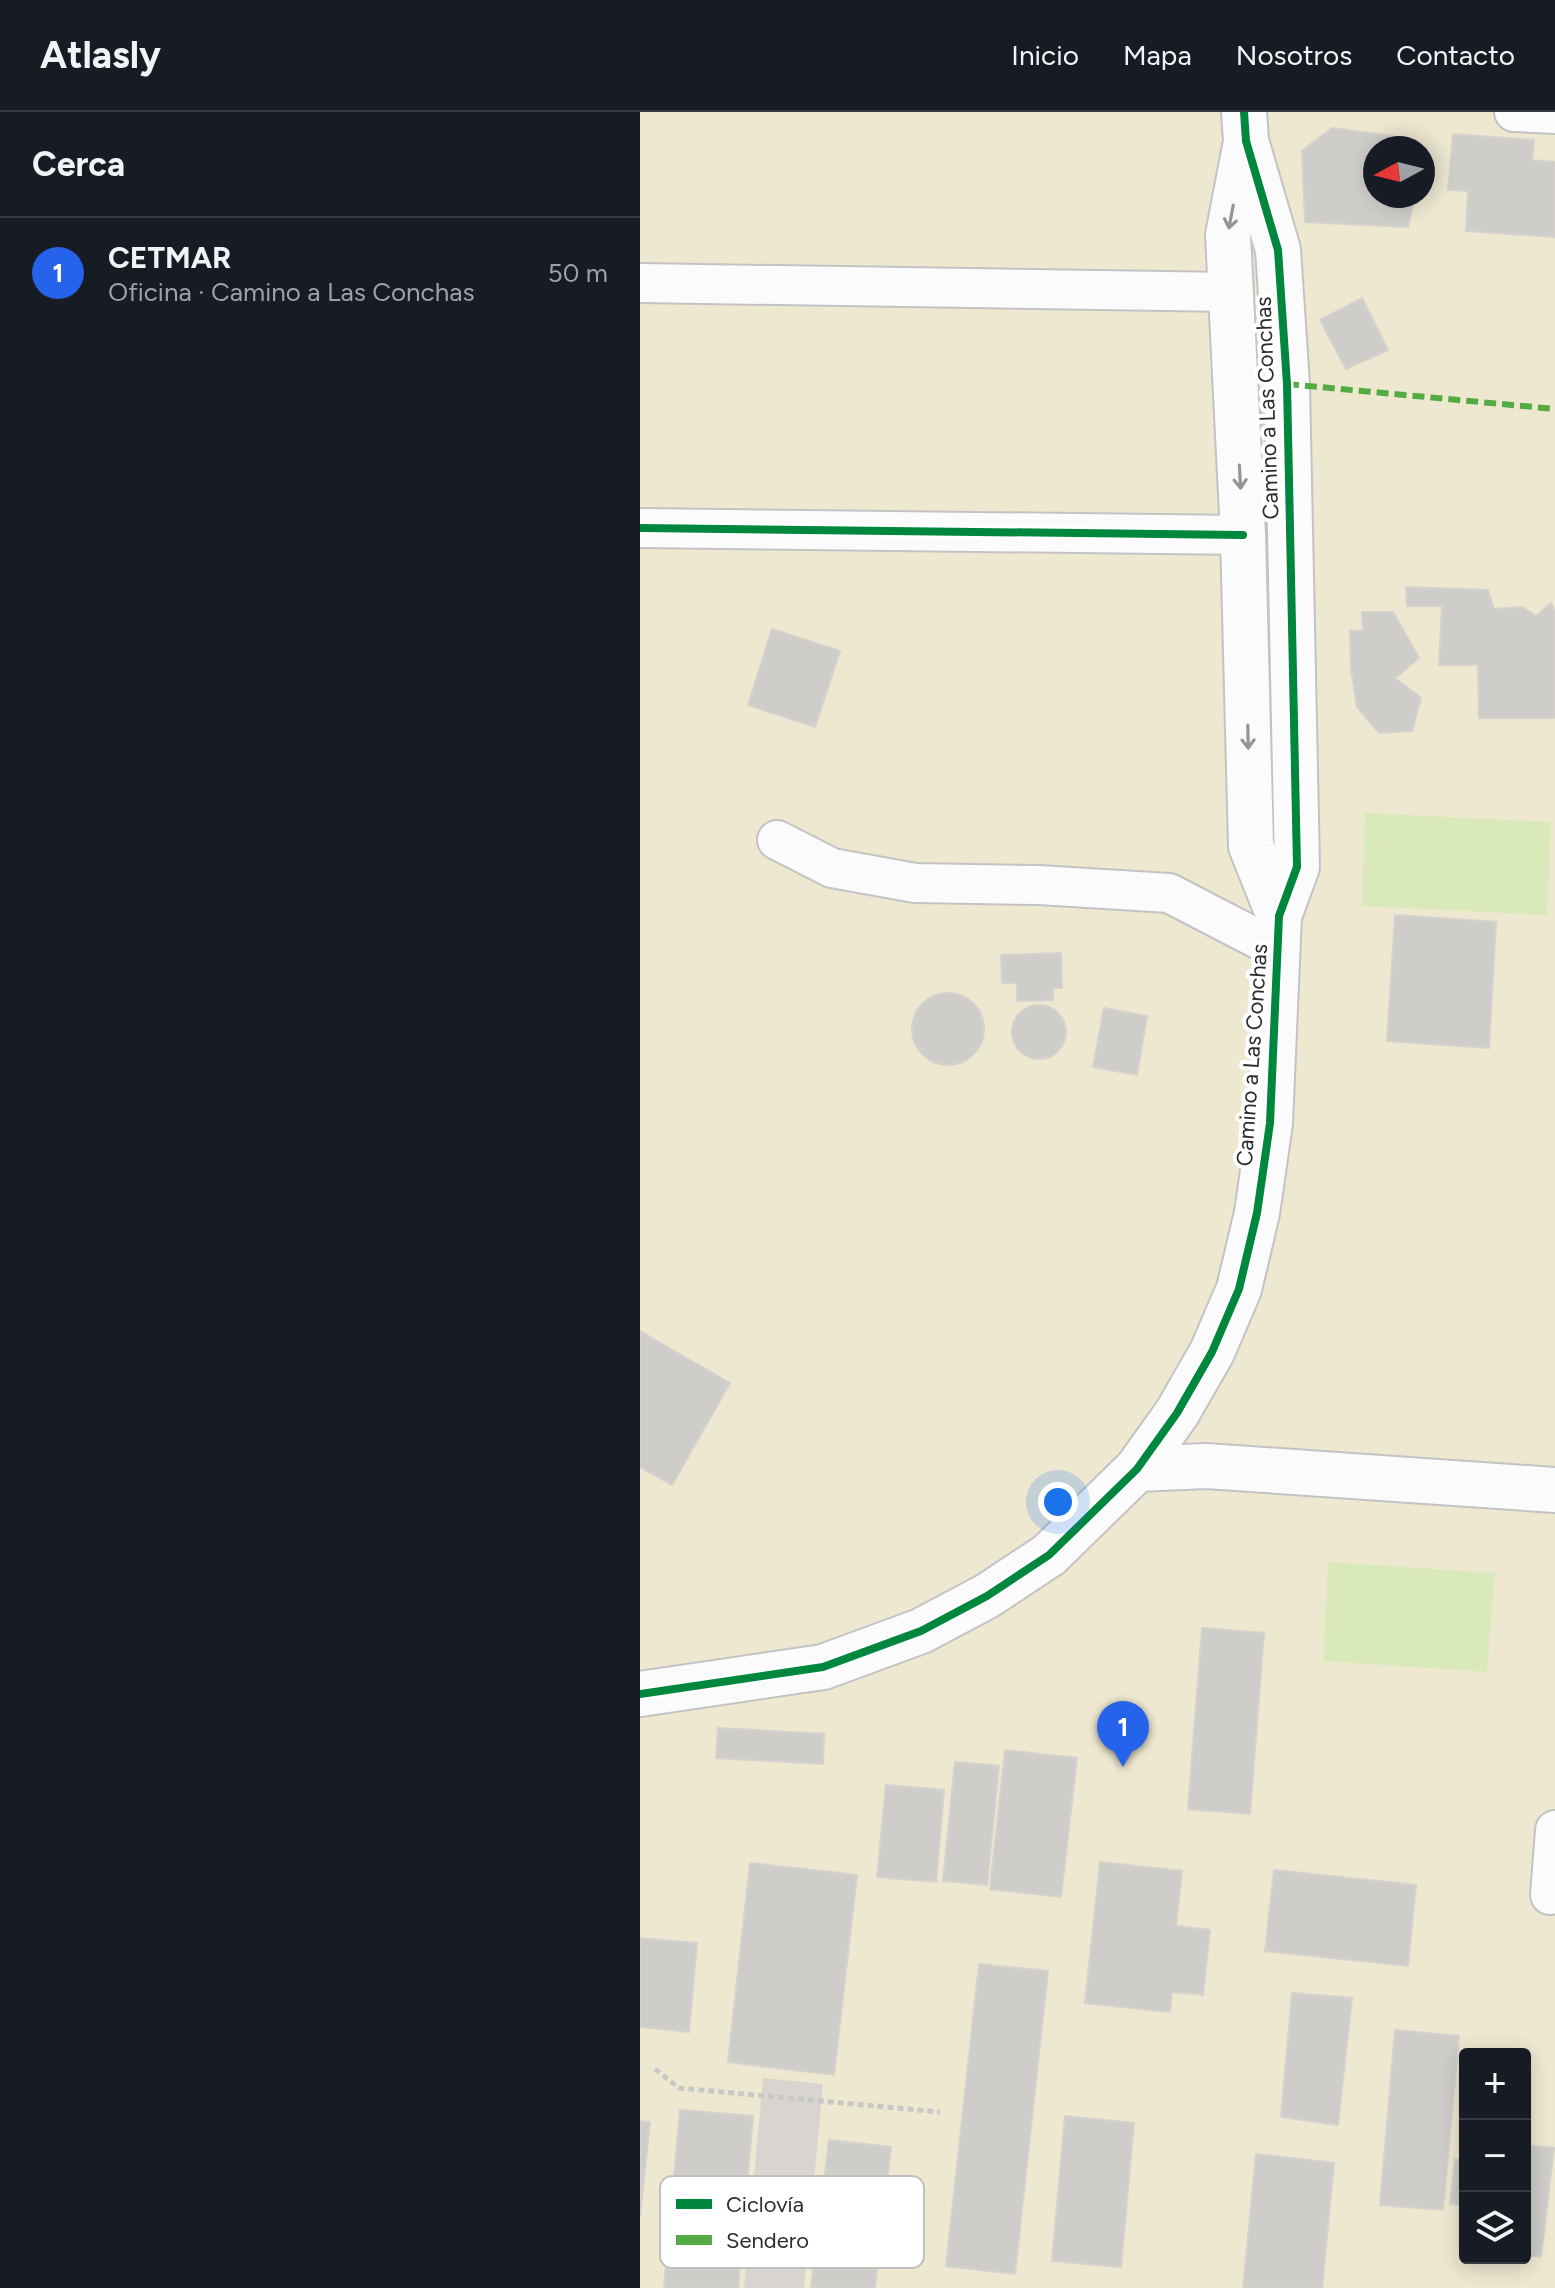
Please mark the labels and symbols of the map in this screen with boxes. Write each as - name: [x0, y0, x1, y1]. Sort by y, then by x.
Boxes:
- north arrow: [1363, 136, 1435, 208]
- one-way arrow: [1223, 204, 1238, 230]
- street label: Camino a Las Conchas: [1250, 296, 1284, 520]
- one-way arrow: [1233, 463, 1248, 490]
- one-way arrow: [1241, 723, 1256, 750]
- street label: Camino a Las Conchas: [1231, 943, 1273, 1167]
- your location: [1038, 1482, 1078, 1522]
- pin: 1: [1097, 1701, 1149, 1767]
- legend: [660, 2176, 924, 2268]
- text: Ciclovía: [726, 2191, 804, 2218]
- text: Sendero: [726, 2227, 809, 2254]

